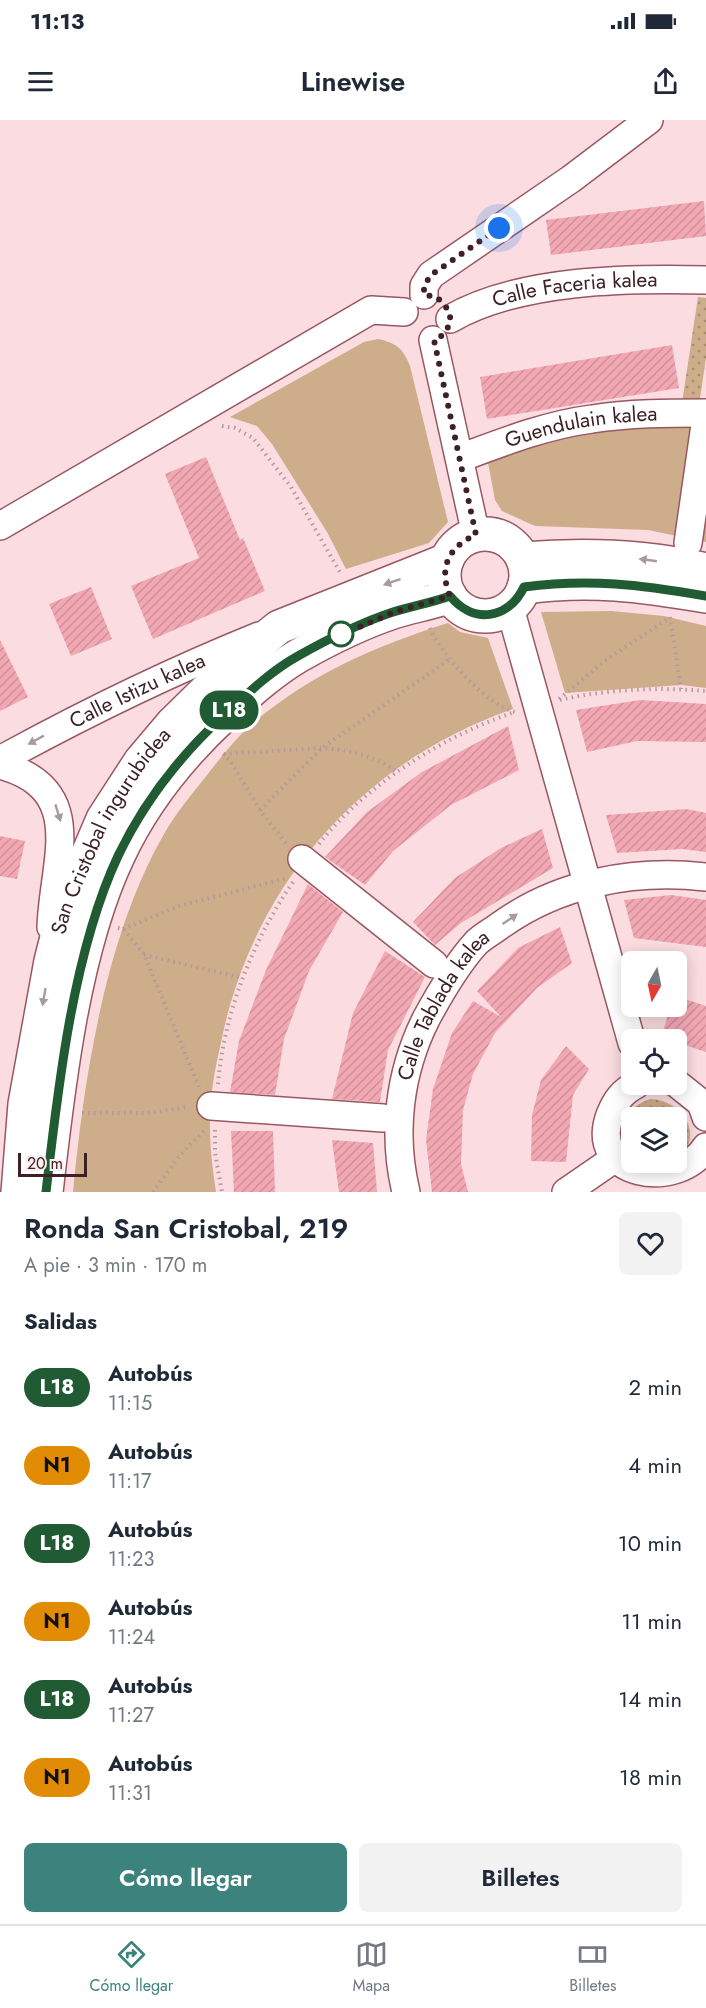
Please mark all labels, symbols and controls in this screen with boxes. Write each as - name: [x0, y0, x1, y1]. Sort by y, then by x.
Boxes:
- text: 11:13: [30, 5, 84, 37]
- text: Linewise: [301, 62, 405, 101]
- icon: menu: [24, 65, 57, 98]
- icon: share: [649, 65, 682, 98]
- your location: [484, 213, 514, 243]
- street label: Calle Faceria kalea: [488, 264, 658, 315]
- street label: Guendulain kalea: [501, 398, 658, 455]
- one-way arrow: [639, 555, 658, 565]
- one-way arrow: [383, 577, 401, 587]
- unlabelled marker: [328, 621, 354, 647]
- street label: Calle Istizu kalea: [64, 645, 210, 736]
- line badge: L18: [194, 690, 264, 730]
- text: L18: [212, 695, 246, 725]
- street label: San Cristobal ingurubidea: [43, 721, 178, 937]
- one-way arrow: [27, 735, 44, 745]
- one-way arrow: [54, 804, 63, 822]
- one-way arrow: [501, 913, 517, 925]
- street label: Calle Tablada kalea: [390, 922, 496, 1083]
- north arrow: [621, 951, 687, 1017]
- map controls: [621, 951, 687, 1173]
- one-way arrow: [39, 988, 48, 1007]
- button: locate: [621, 1029, 687, 1095]
- button: layers: [621, 1107, 687, 1173]
- scale bar: [18, 1150, 87, 1178]
- text: 20 m: [27, 1152, 63, 1175]
- text: Ronda San Cristobal, 219: [24, 1208, 348, 1249]
- button: heart: [619, 1212, 682, 1275]
- text: A pie · 3 min · 170 m: [24, 1251, 207, 1280]
- text: Salidas: [24, 1305, 97, 1337]
- text: Autobús: [108, 1357, 193, 1389]
- text: 2 min: [628, 1371, 682, 1403]
- text: L18: [40, 1372, 74, 1402]
- text: 11:15: [108, 1389, 152, 1418]
- text: Autobús: [108, 1435, 193, 1467]
- text: 4 min: [628, 1449, 682, 1481]
- text: N1: [43, 1450, 71, 1480]
- text: 11:17: [108, 1467, 152, 1496]
- text: Autobús: [108, 1513, 193, 1545]
- text: 10 min: [618, 1527, 682, 1559]
- text: L18: [40, 1528, 74, 1558]
- text: 11:23: [108, 1545, 154, 1574]
- text: Autobús: [108, 1591, 193, 1623]
- text: 11 min: [621, 1605, 682, 1637]
- text: N1: [43, 1606, 71, 1636]
- text: 11:24: [108, 1623, 155, 1652]
- text: Autobús: [108, 1669, 193, 1701]
- text: 14 min: [618, 1683, 682, 1715]
- text: L18: [40, 1684, 74, 1714]
- text: 11:27: [108, 1701, 154, 1730]
- text: Autobús: [108, 1747, 193, 1779]
- text: 18 min: [619, 1761, 682, 1793]
- text: N1: [43, 1762, 71, 1792]
- text: 11:31: [108, 1779, 152, 1808]
- button: Cómo llegar: [24, 1843, 347, 1912]
- button: Billetes: [359, 1843, 682, 1912]
- tab: Cómo llegar: [90, 1938, 173, 1997]
- tab: Mapa: [352, 1938, 390, 1997]
- tab: Billetes: [569, 1938, 616, 1997]

